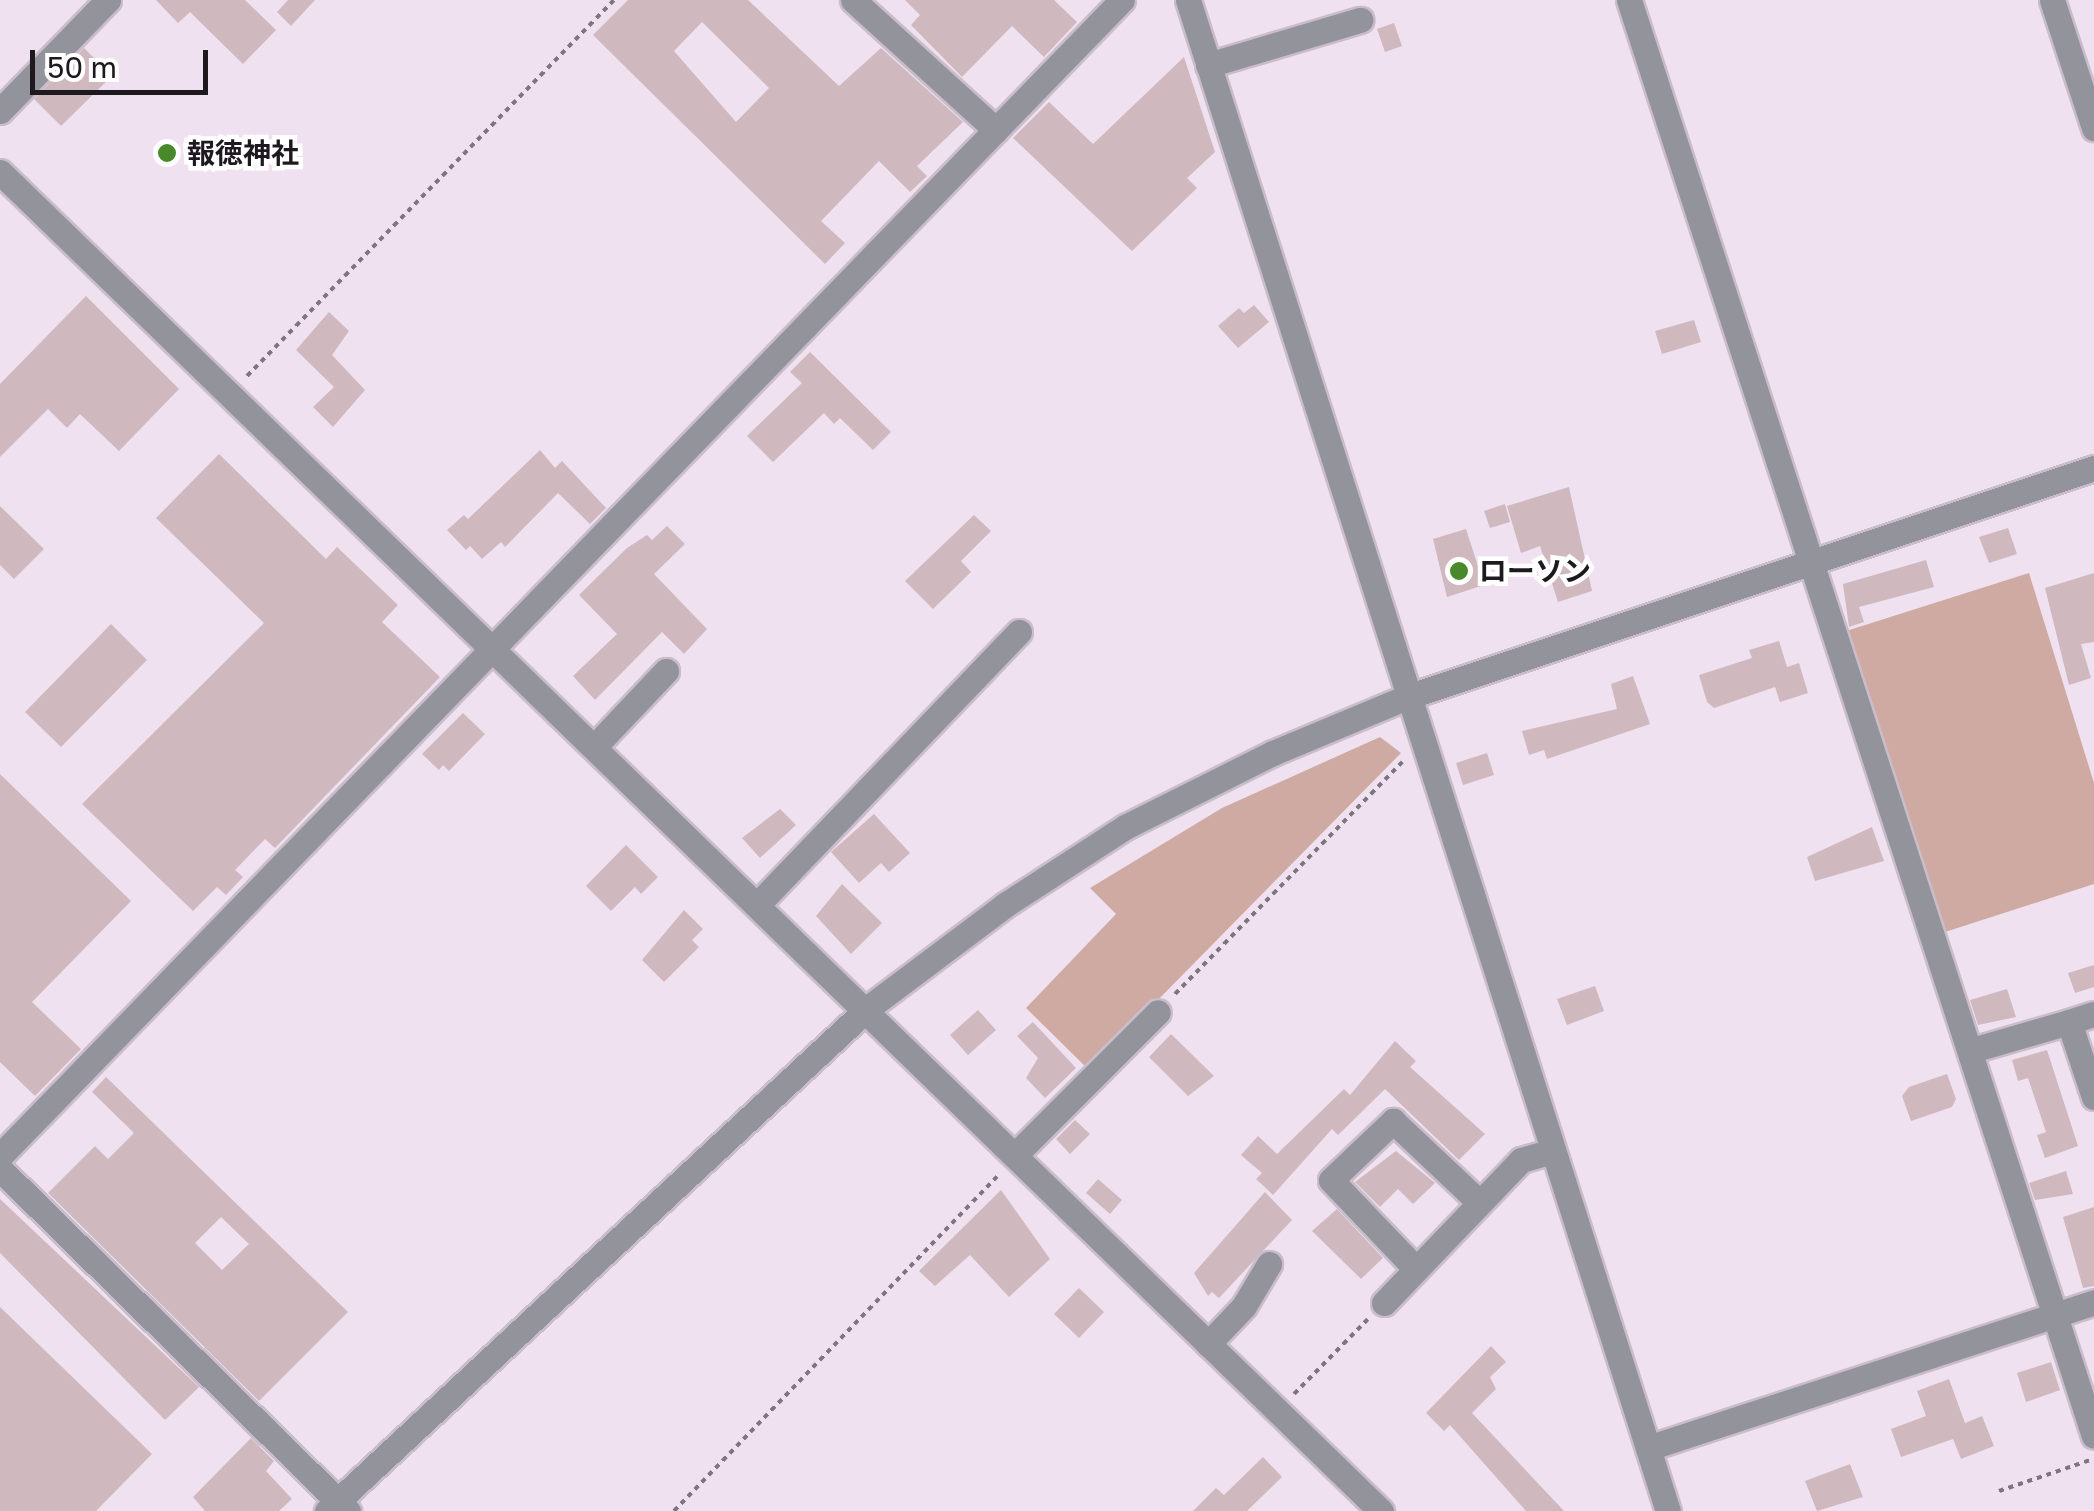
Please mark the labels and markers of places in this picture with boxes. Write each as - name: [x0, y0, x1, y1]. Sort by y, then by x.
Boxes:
- place label: 報徳神社: [187, 136, 299, 170]
- marker: 報徳神社: [156, 142, 178, 164]
- place label: ローソン: [1479, 554, 1591, 588]
- marker: ローソン: [1448, 560, 1470, 582]

